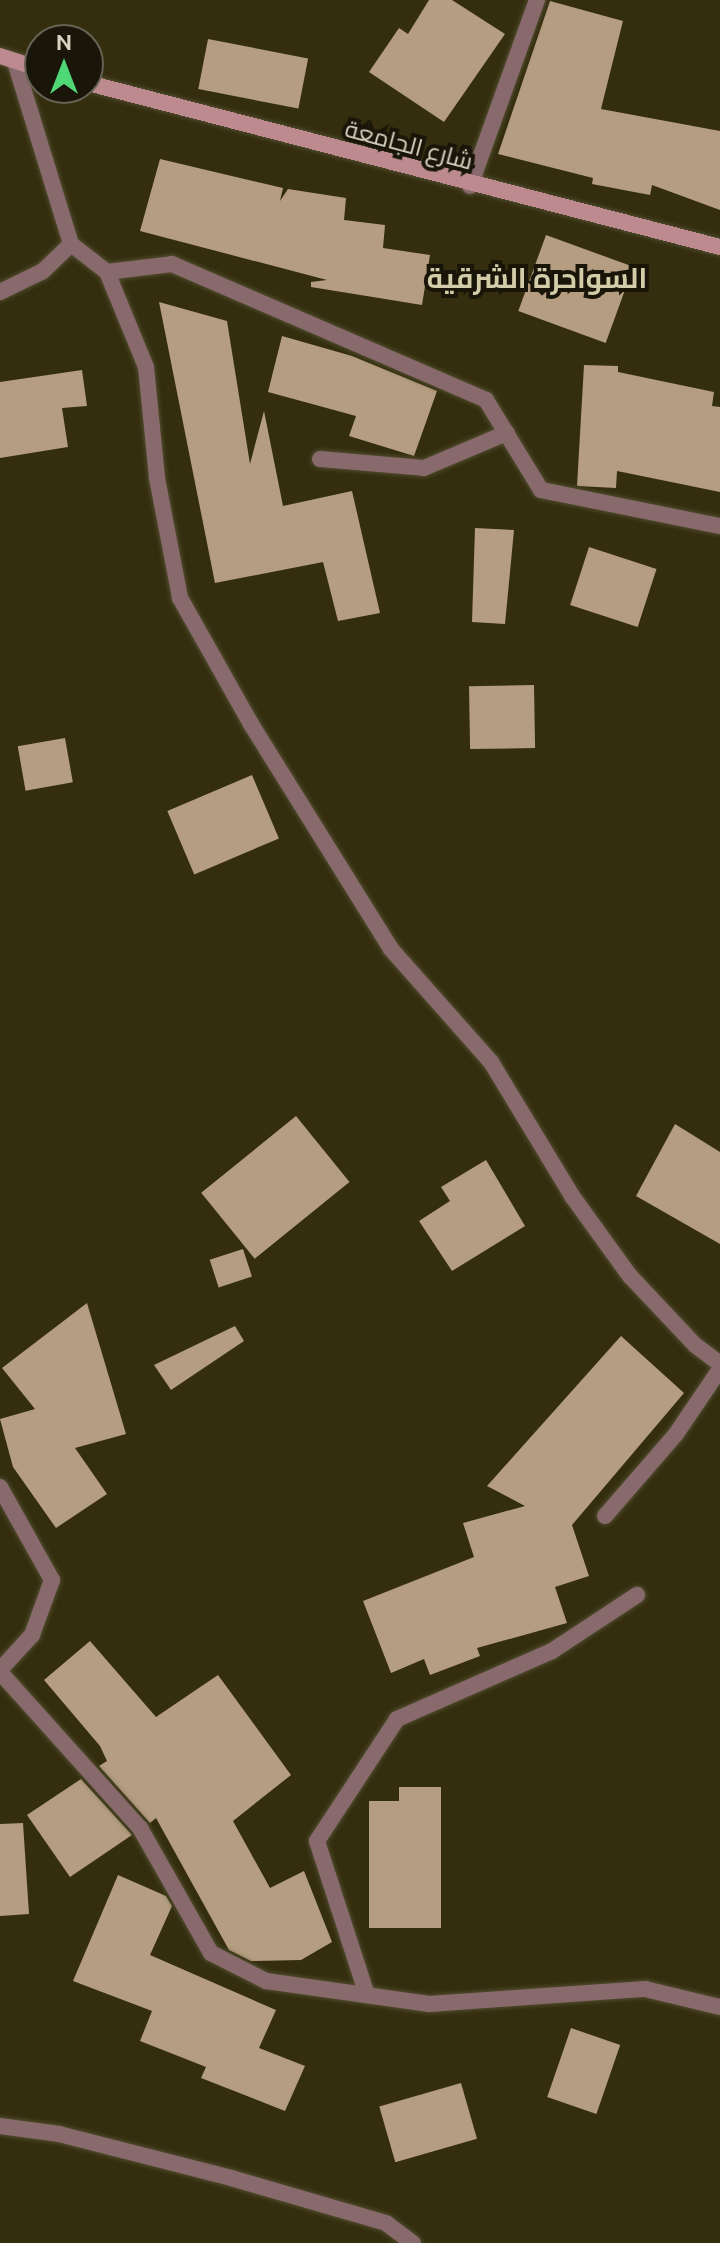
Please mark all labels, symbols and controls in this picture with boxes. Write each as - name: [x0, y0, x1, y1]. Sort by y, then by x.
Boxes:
- north arrow: [24, 24, 104, 104]
- text: N: [56, 29, 72, 54]
- street label: شارع الجامعة: [342, 114, 476, 176]
- district label: السواحرة الشرقية: [427, 261, 647, 295]

